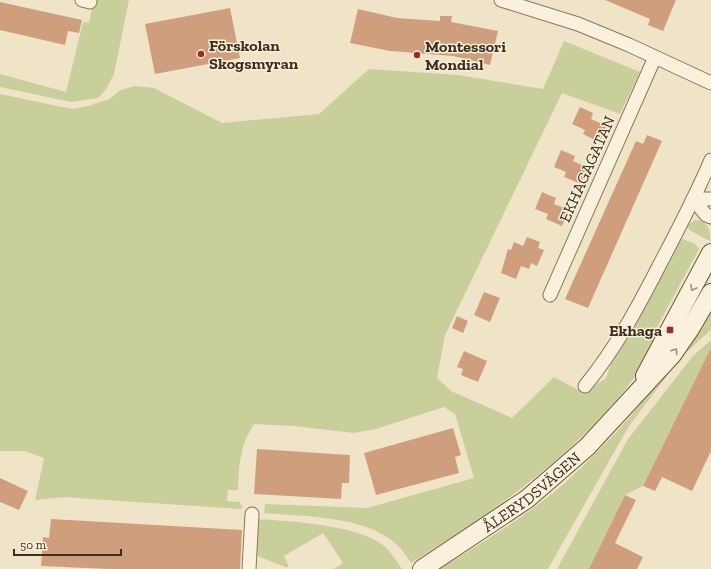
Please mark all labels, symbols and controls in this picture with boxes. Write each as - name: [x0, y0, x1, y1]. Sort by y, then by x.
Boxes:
- place label: Förskolan Skogsmyran: [209, 36, 299, 73]
- place label: Montessori Mondial: [425, 37, 506, 74]
- marker: Förskolan Skogsmyran: [196, 49, 206, 59]
- marker: Montessori Mondial: [412, 50, 422, 60]
- street label: EKHAGAGATAN: [555, 113, 619, 225]
- one-way arrow: [690, 284, 698, 291]
- place label: Ekhaga: [609, 321, 662, 340]
- marker: Ekhaga: [665, 325, 675, 335]
- one-way arrow: [670, 348, 678, 355]
- street label: ÅLERYDSVÄGEN: [479, 448, 584, 536]
- scale bar: [14, 531, 121, 557]
- text: 50 m: [20, 538, 47, 552]

